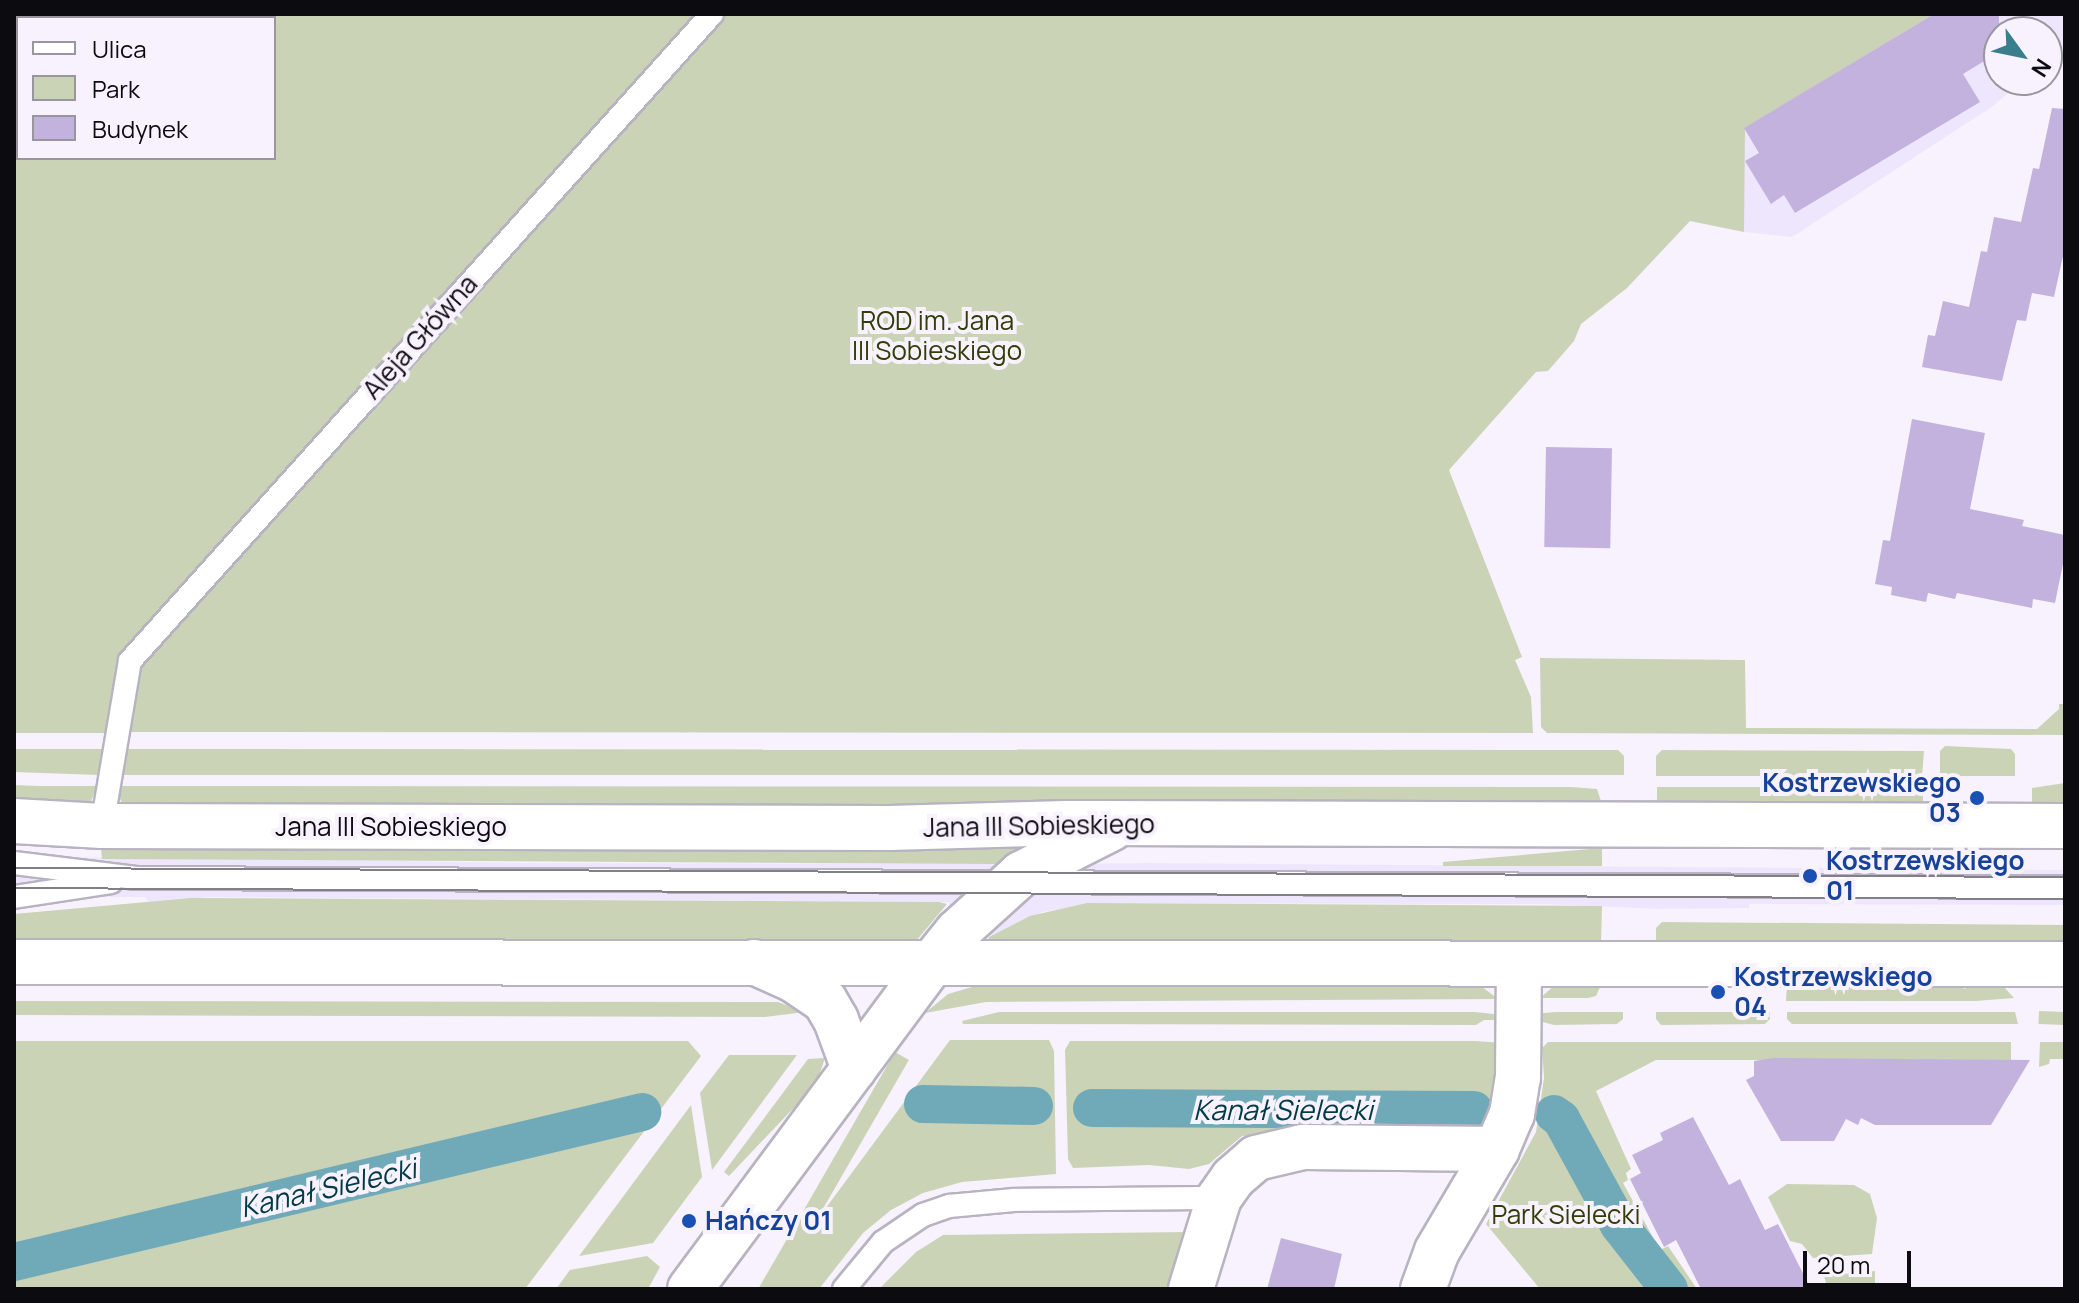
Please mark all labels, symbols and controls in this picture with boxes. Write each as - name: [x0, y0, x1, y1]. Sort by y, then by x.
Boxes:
- legend: [16, 16, 276, 160]
- north arrow: [1983, 16, 2063, 96]
- text: Ulica: [92, 32, 147, 65]
- text: N: [2025, 53, 2058, 83]
- text: Park: [92, 72, 140, 105]
- text: Budynek: [92, 112, 188, 145]
- street label: Aleja Główna: [356, 269, 484, 405]
- park label: ROD im. Jana III Sobieskiego: [852, 305, 1022, 366]
- place label: Kostrzewskiego 03: [1762, 767, 1961, 828]
- marker: Kostrzewskiego 03: [1968, 789, 1986, 807]
- street label: Jana III Sobieskiego: [923, 808, 1155, 844]
- street label: Jana III Sobieskiego: [275, 811, 507, 843]
- place label: Kostrzewskiego 01: [1826, 845, 2025, 906]
- marker: Kostrzewskiego 01: [1801, 867, 1819, 885]
- place label: Kostrzewskiego 04: [1734, 961, 1933, 1022]
- marker: Kostrzewskiego 04: [1709, 983, 1727, 1001]
- water label: Kanał Sielecki: [1193, 1092, 1373, 1126]
- water label: Kanał Sielecki: [237, 1150, 419, 1224]
- park label: Park Sielecki: [1492, 1199, 1640, 1231]
- place label: Hańczy 01: [705, 1205, 832, 1237]
- marker: Hańczy 01: [680, 1212, 698, 1230]
- scale bar: [1807, 1235, 1915, 1285]
- text: 20 m: [1817, 1248, 1870, 1281]

